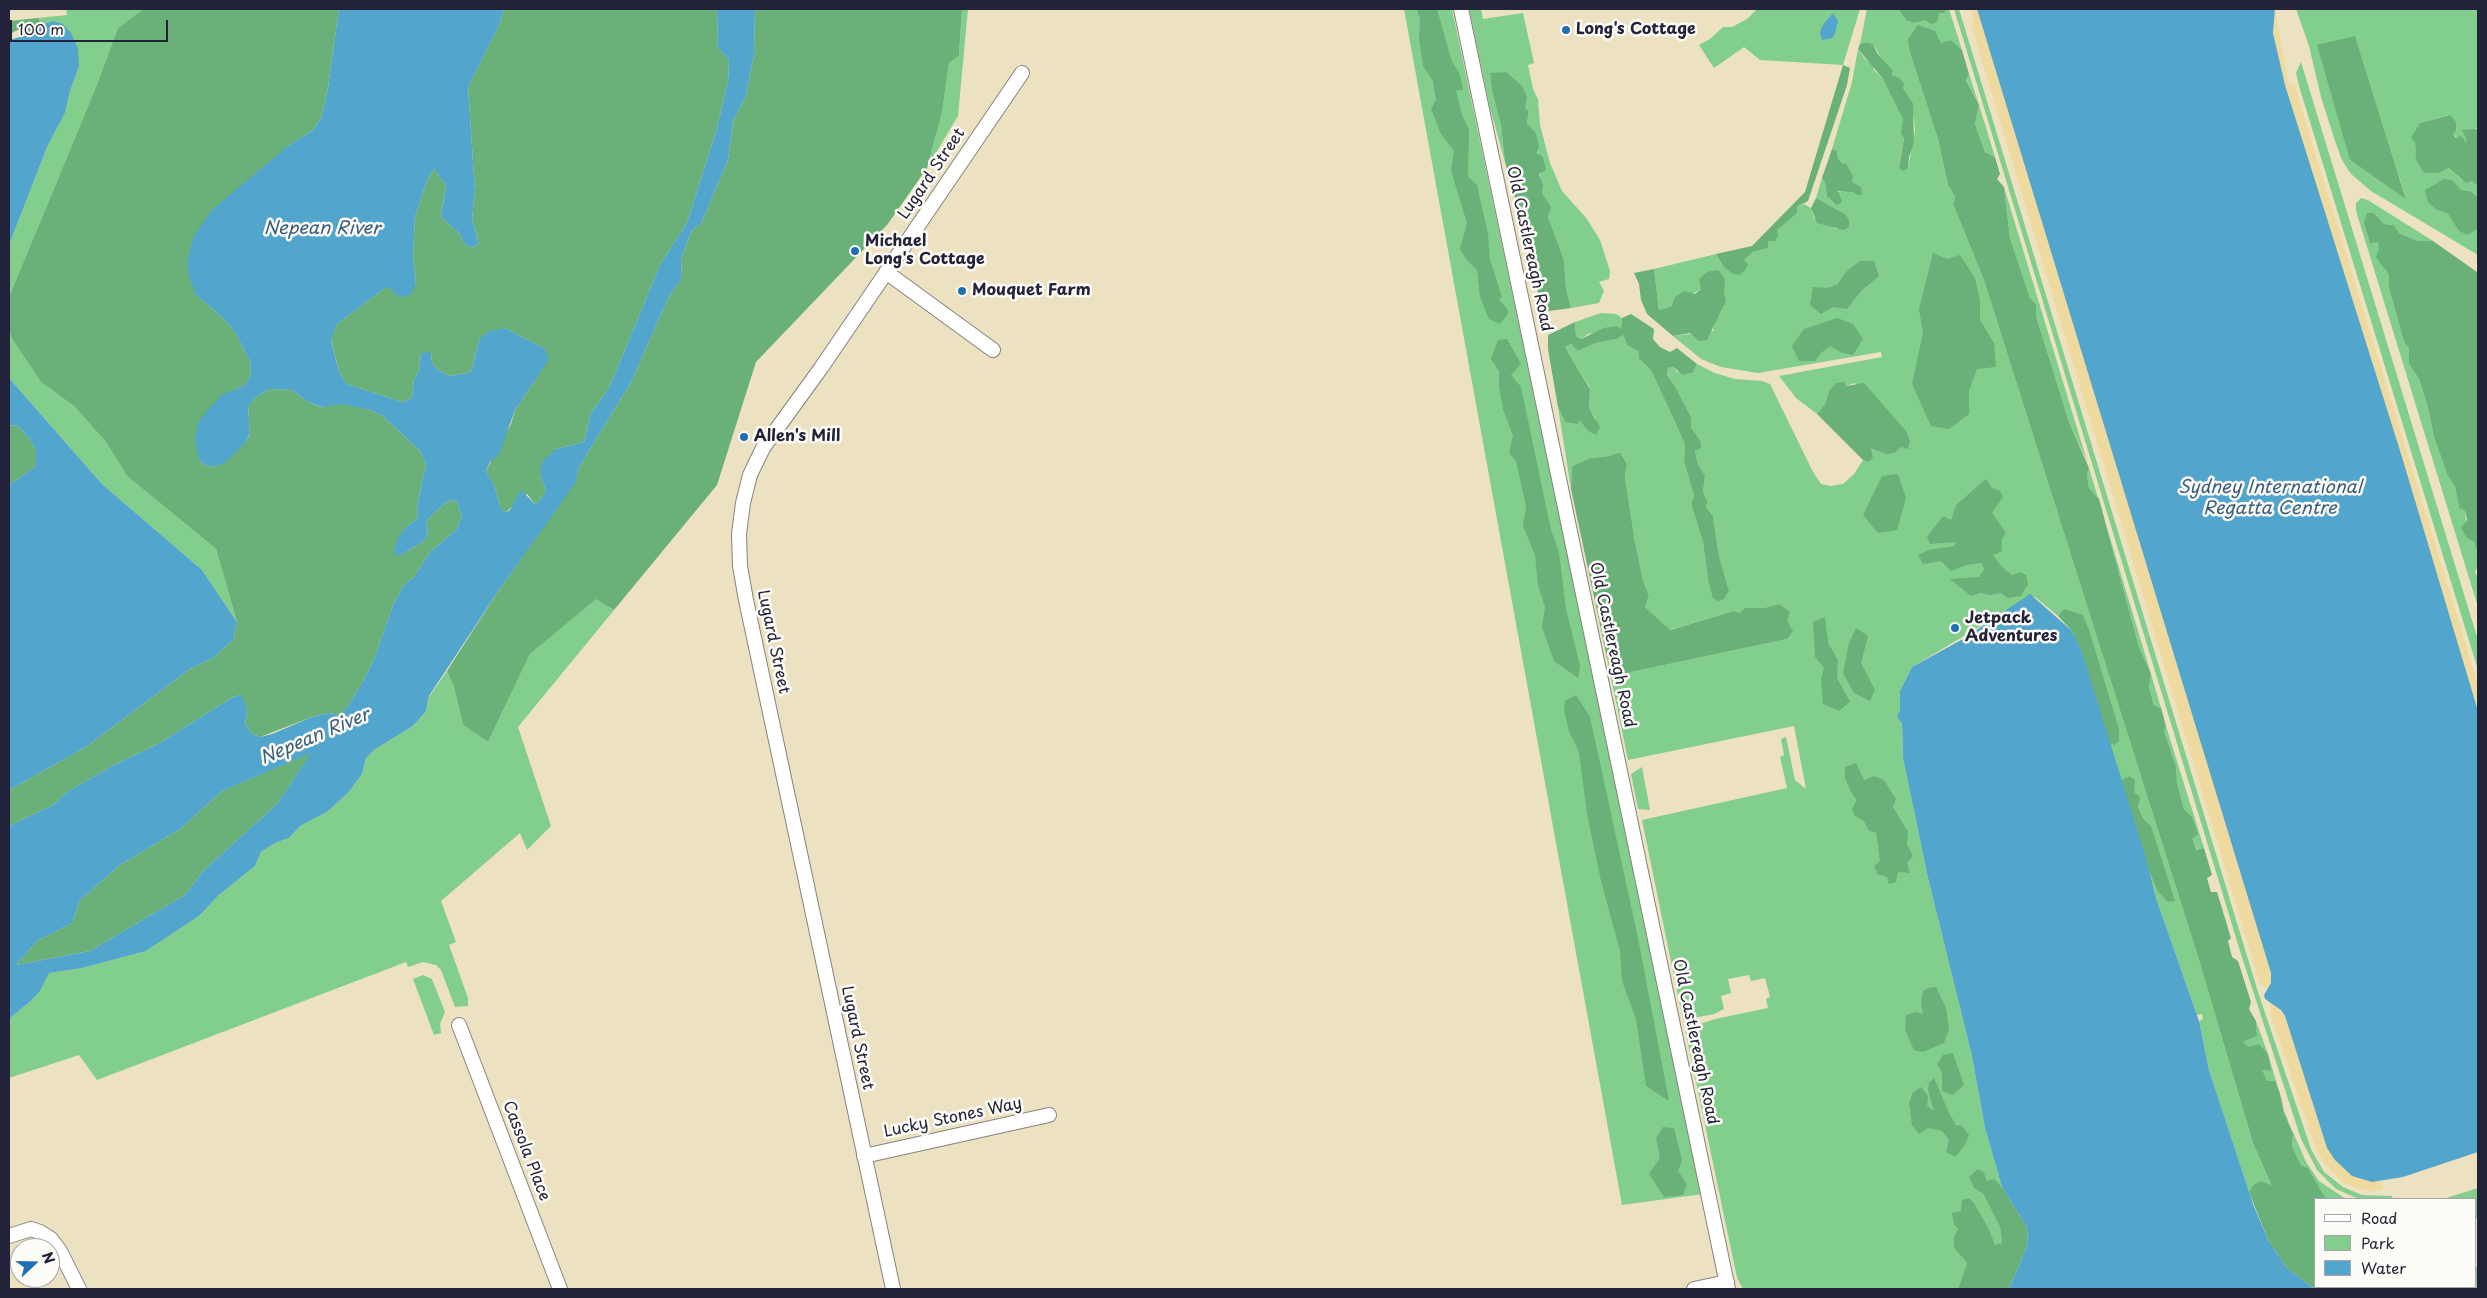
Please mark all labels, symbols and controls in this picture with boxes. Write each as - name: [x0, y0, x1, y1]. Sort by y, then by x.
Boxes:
- scale bar: [12, 10, 170, 42]
- text: 100 m: [18, 17, 64, 40]
- place label: Long's Cottage: [1576, 20, 1696, 40]
- marker: Long's Cottage: [1560, 24, 1572, 36]
- street label: Lugard Street: [894, 125, 970, 223]
- street label: Old Castlereagh Road: [1502, 164, 1556, 334]
- water label: Nepean River: [264, 218, 380, 240]
- place label: Michael Long's Cottage: [865, 232, 985, 270]
- marker: Michael Long's Cottage: [849, 245, 861, 257]
- place label: Mouquet Farm: [972, 281, 1091, 301]
- marker: Mouquet Farm: [956, 285, 968, 297]
- place label: Allen's Mill: [754, 427, 840, 447]
- marker: Allen's Mill: [738, 431, 750, 443]
- water label: Sydney International Regatta Centre: [2178, 477, 2362, 520]
- street label: Old Castlereagh Road: [1585, 560, 1639, 730]
- street label: Lugard Street: [753, 588, 793, 696]
- place label: Jetpack Adventures: [1965, 609, 2057, 647]
- marker: Jetpack Adventures: [1949, 622, 1961, 634]
- water label: Nepean River: [257, 704, 373, 770]
- street label: Old Castlereagh Road: [1668, 957, 1722, 1127]
- street label: Lugard Street: [837, 984, 877, 1092]
- street label: Lucky Stones Way: [882, 1094, 1024, 1142]
- street label: Cassola Place: [498, 1098, 554, 1204]
- legend: [2314, 1198, 2477, 1288]
- text: Road: [2361, 1206, 2397, 1229]
- text: Park: [2361, 1231, 2395, 1254]
- north arrow: [10, 1238, 60, 1288]
- text: N: [37, 1249, 60, 1267]
- text: Water: [2361, 1256, 2406, 1279]

